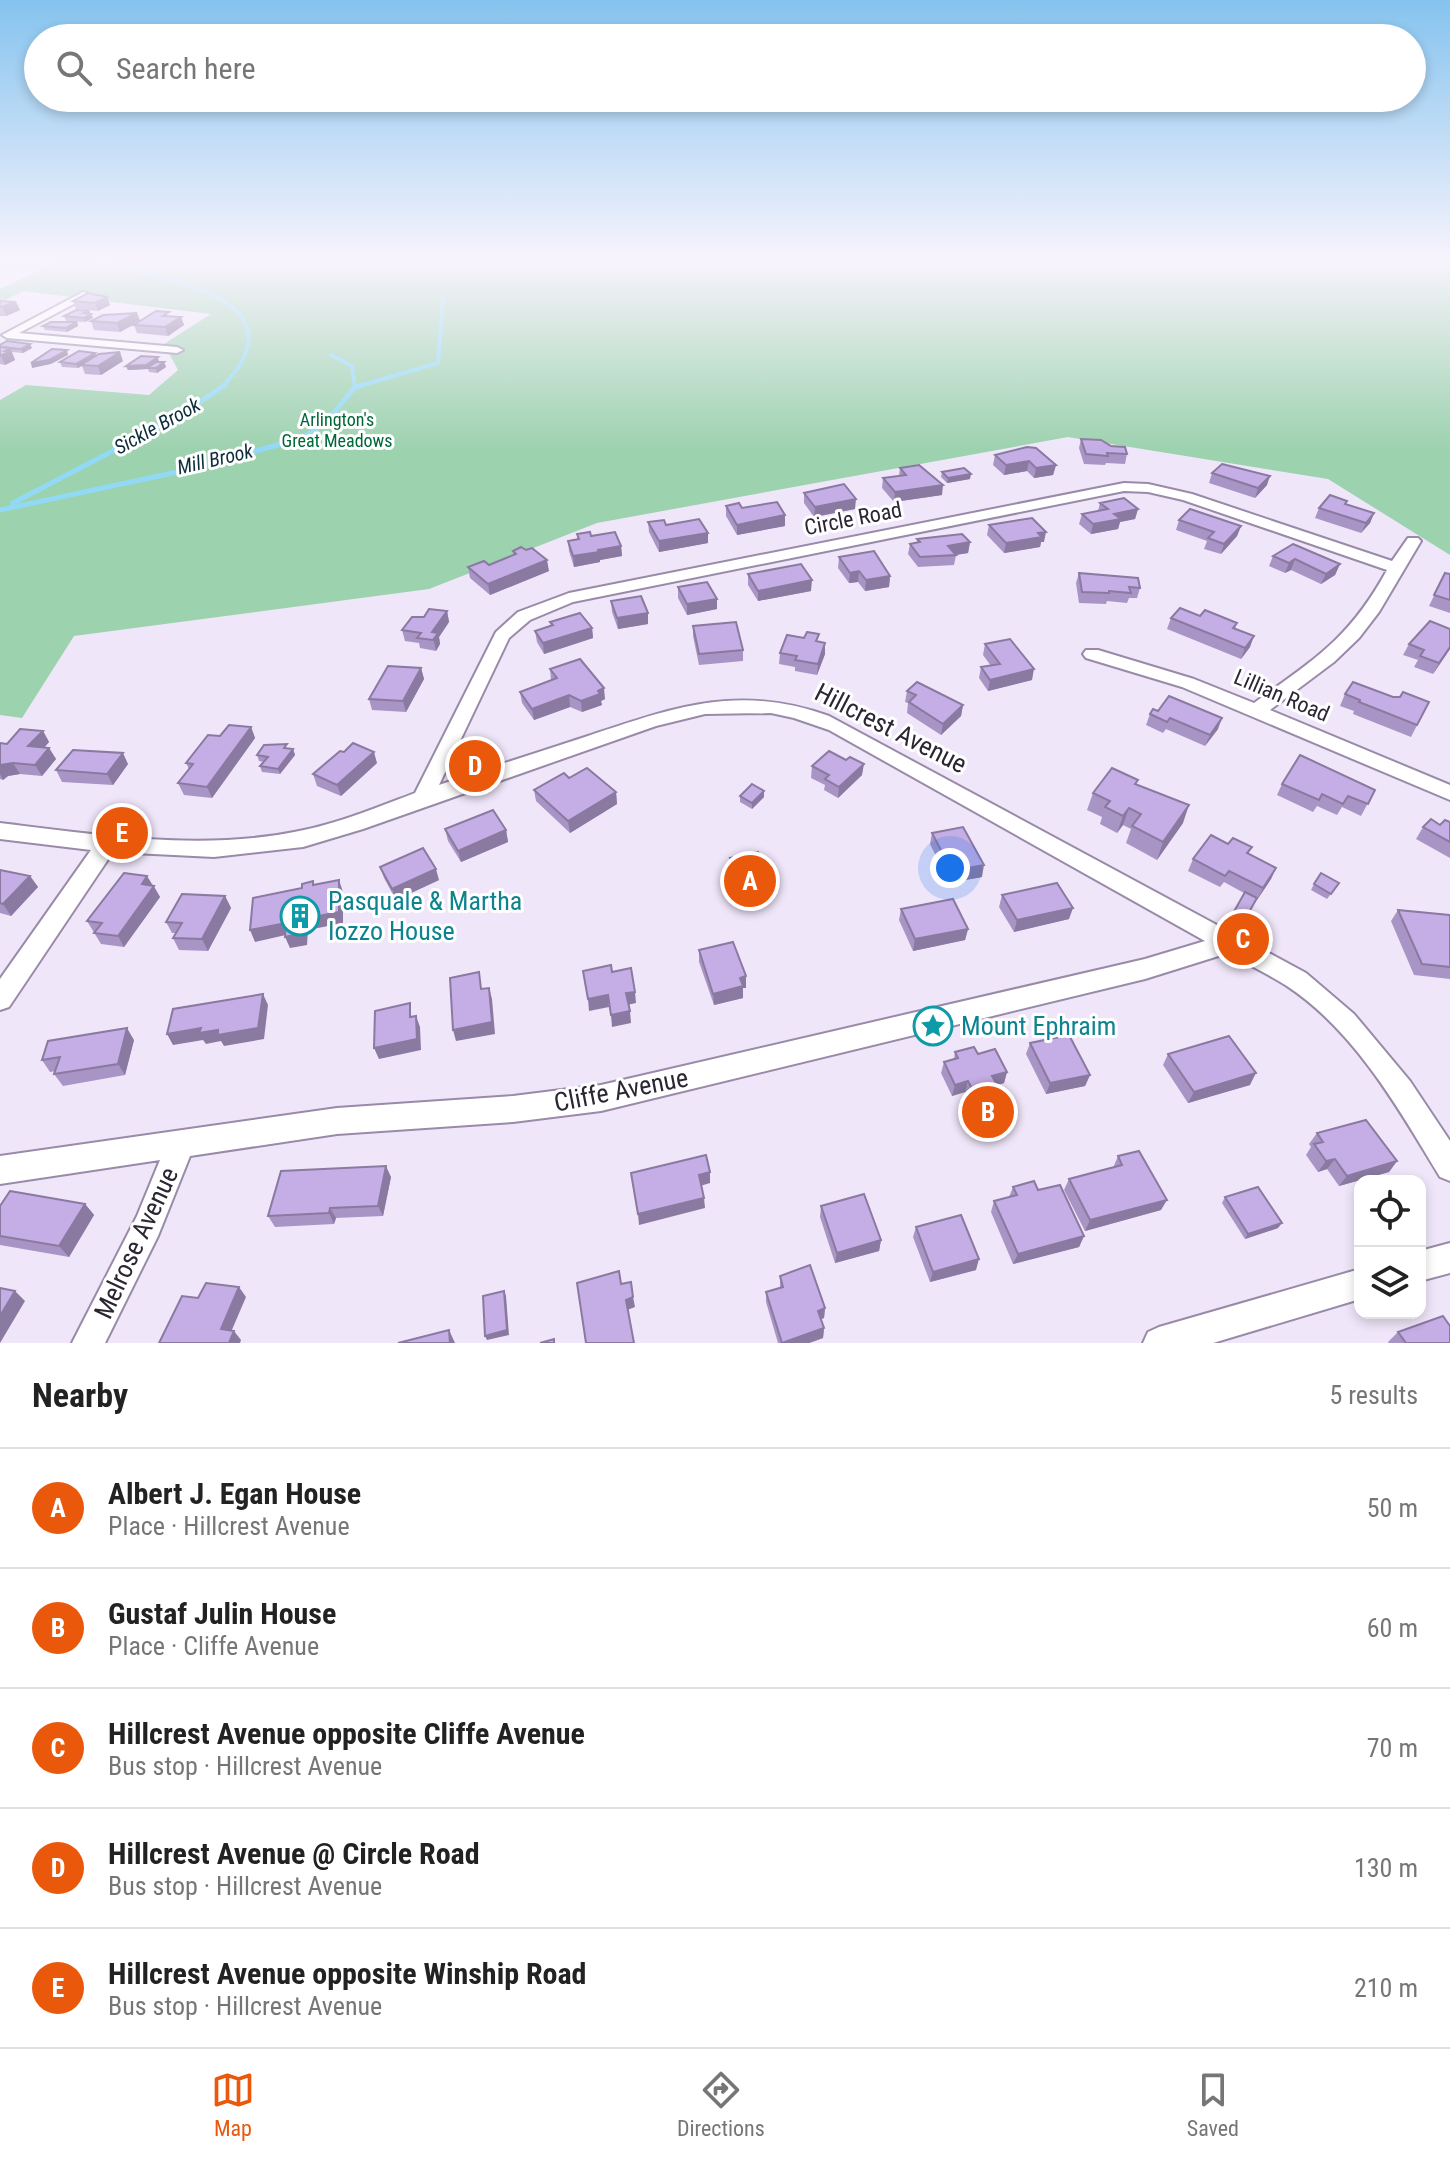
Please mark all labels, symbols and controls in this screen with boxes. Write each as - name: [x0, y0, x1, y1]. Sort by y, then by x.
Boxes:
- search box: [24, 24, 1426, 112]
- icon: search: [52, 46, 96, 90]
- text: Search here: [116, 51, 256, 86]
- water label: Sickle Brook: [110, 392, 205, 459]
- park label: Arlington's Great Meadows: [282, 409, 393, 451]
- water label: Mill Brook: [175, 438, 256, 479]
- street label: Circle Road: [802, 497, 904, 540]
- street label: Lillian Road: [1230, 664, 1333, 727]
- street label: Hillcrest Avenue: [810, 677, 972, 779]
- pin: D: [449, 736, 501, 796]
- pin: E: [96, 803, 148, 863]
- your location: [930, 848, 970, 888]
- pin: A: [724, 851, 776, 911]
- place label: Pasquale & Martha Iozzo House: [328, 886, 522, 946]
- building icon: Pasquale & Martha Iozzo House: [279, 895, 321, 937]
- pin: C: [1217, 909, 1269, 969]
- place icon: Mount Ephraim: [912, 1005, 954, 1047]
- place label: Mount Ephraim: [961, 1011, 1116, 1041]
- street label: Cliffe Avenue: [551, 1062, 691, 1118]
- pin: B: [962, 1082, 1014, 1142]
- street label: Melrose Avenue: [88, 1163, 184, 1323]
- map controls: [1354, 1175, 1426, 1319]
- button: locate: [1354, 1175, 1426, 1247]
- button: layers: [1354, 1247, 1426, 1319]
- text: Nearby: [32, 1375, 128, 1415]
- text: 5 results: [1329, 1380, 1418, 1410]
- text: Albert J. Egan House: [108, 1476, 361, 1511]
- text: A: [50, 1493, 66, 1523]
- text: 50 m: [1367, 1493, 1418, 1523]
- text: Place · Hillcrest Avenue: [108, 1511, 350, 1541]
- text: Gustaf Julin House: [108, 1596, 336, 1631]
- text: B: [51, 1613, 65, 1643]
- text: 60 m: [1367, 1613, 1418, 1643]
- text: Place · Cliffe Avenue: [108, 1631, 319, 1661]
- text: Hillcrest Avenue opposite Cliffe Avenue: [108, 1716, 585, 1751]
- text: C: [51, 1733, 65, 1763]
- text: 70 m: [1367, 1733, 1418, 1763]
- text: Bus stop · Hillcrest Avenue: [108, 1751, 382, 1781]
- text: Hillcrest Avenue @ Circle Road: [108, 1836, 480, 1871]
- text: D: [51, 1853, 65, 1883]
- text: 130 m: [1354, 1853, 1418, 1883]
- text: Bus stop · Hillcrest Avenue: [108, 1871, 382, 1901]
- text: Hillcrest Avenue opposite Winship Road: [108, 1956, 587, 1991]
- text: E: [52, 1973, 64, 2003]
- text: 210 m: [1354, 1973, 1418, 2003]
- text: Bus stop · Hillcrest Avenue: [108, 1991, 382, 2021]
- tab: Map: [211, 2068, 255, 2141]
- tab: Directions: [677, 2068, 765, 2141]
- tab: Saved: [1187, 2068, 1239, 2141]

